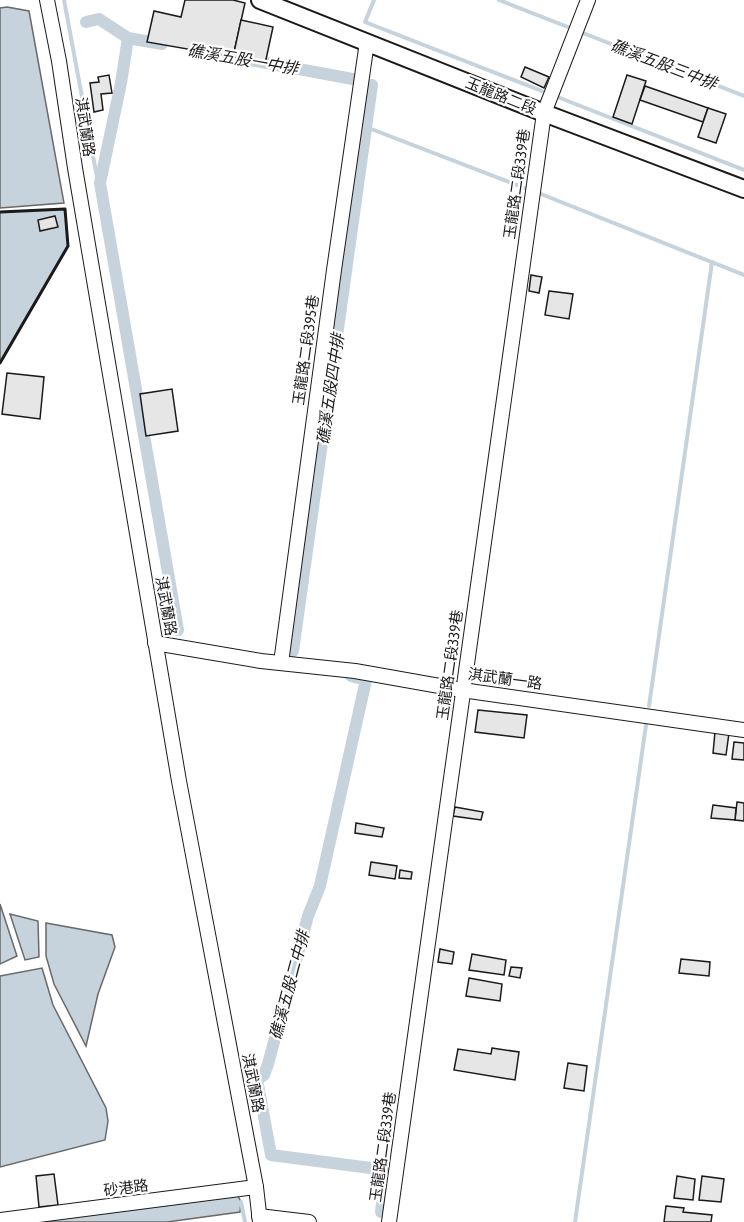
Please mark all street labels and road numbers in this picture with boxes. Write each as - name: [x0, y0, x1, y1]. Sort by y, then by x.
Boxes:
- street label: 玉龍路二段: [463, 74, 539, 117]
- street label: 淇武蘭路: [73, 96, 98, 158]
- street label: 玉龍路二段339巷: [500, 128, 533, 240]
- street label: 玉龍路二段395巷: [289, 294, 322, 406]
- street label: 淇武蘭路: [153, 575, 180, 637]
- street label: 玉龍路二段339巷: [433, 609, 466, 721]
- street label: 淇武蘭一路: [467, 665, 543, 692]
- street label: 淇武蘭路: [239, 1052, 268, 1114]
- street label: 玉龍路二段339巷: [366, 1091, 399, 1203]
- street label: 砂港路: [103, 1176, 149, 1199]

